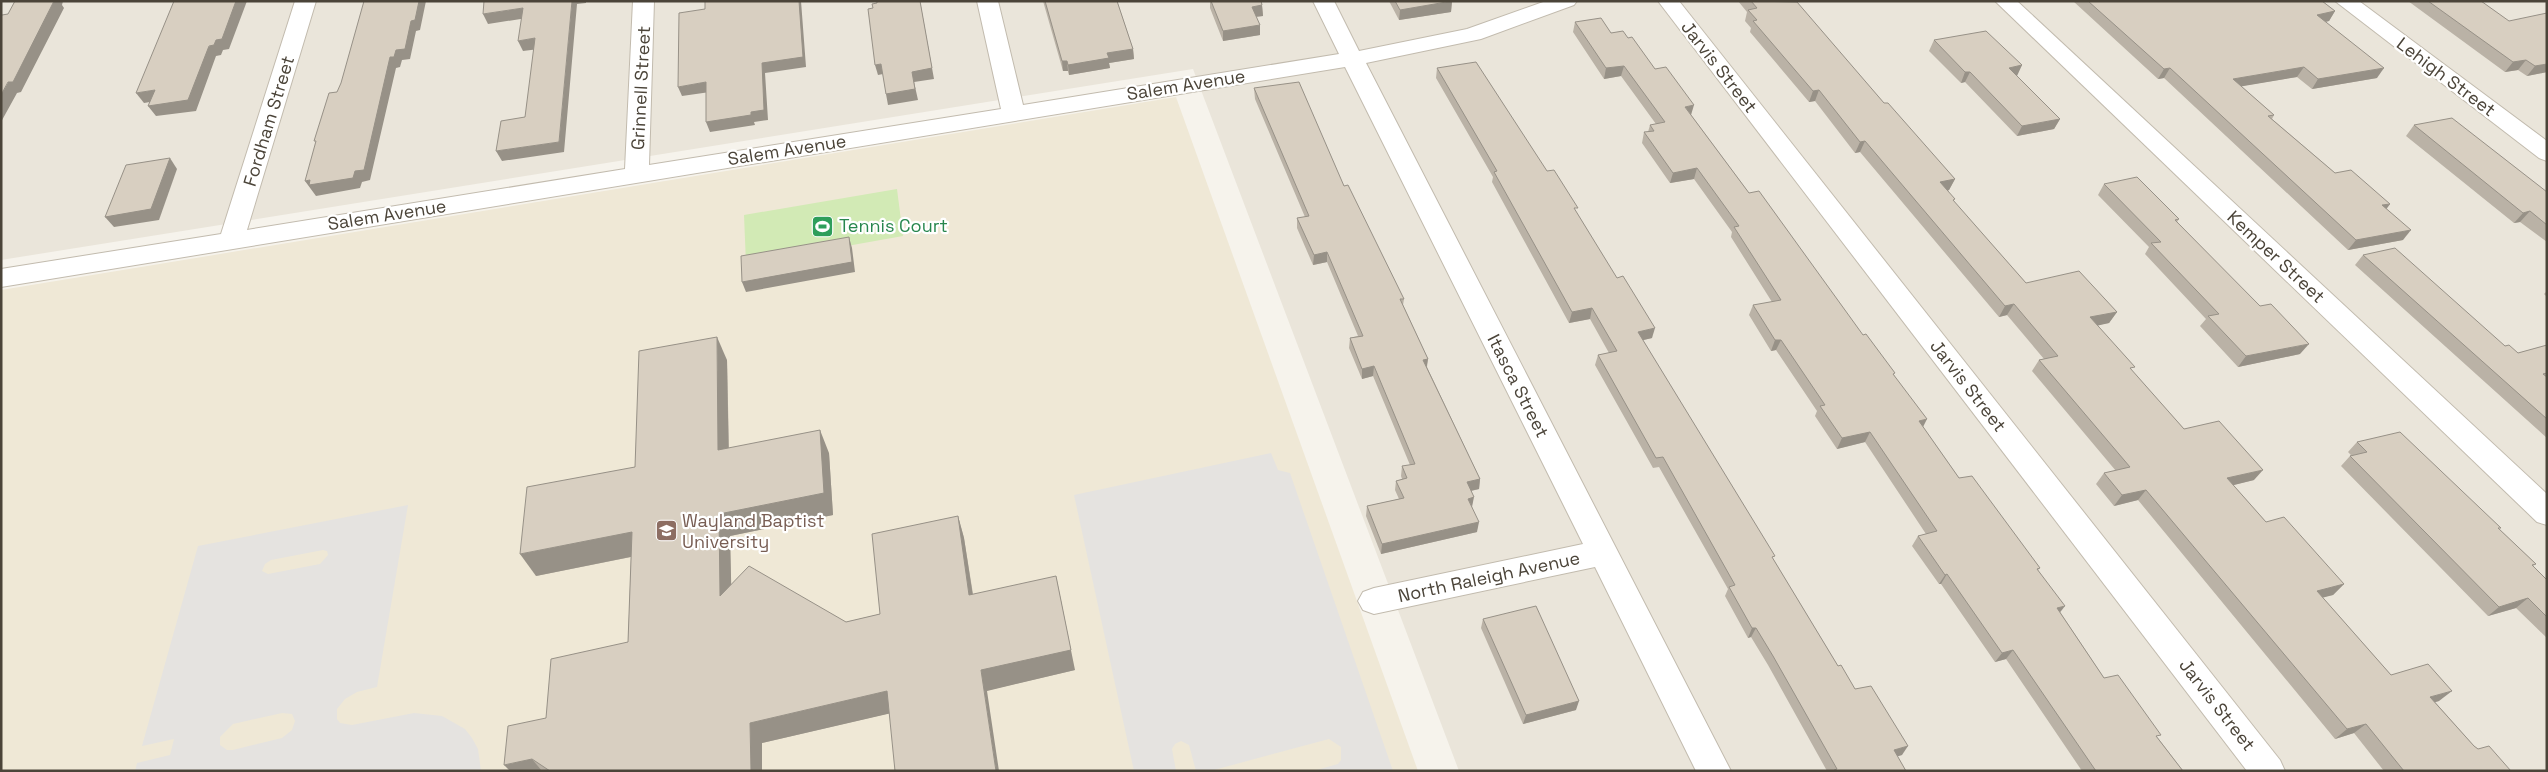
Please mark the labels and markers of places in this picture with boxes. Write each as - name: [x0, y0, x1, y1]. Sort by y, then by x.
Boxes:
- sports icon: Tennis Court: [811, 214, 835, 238]
- place label: Tennis Court: [839, 214, 948, 237]
- place label: Wayland Baptist University: [682, 509, 824, 553]
- school or university icon: Wayland Baptist University: [654, 519, 678, 543]

